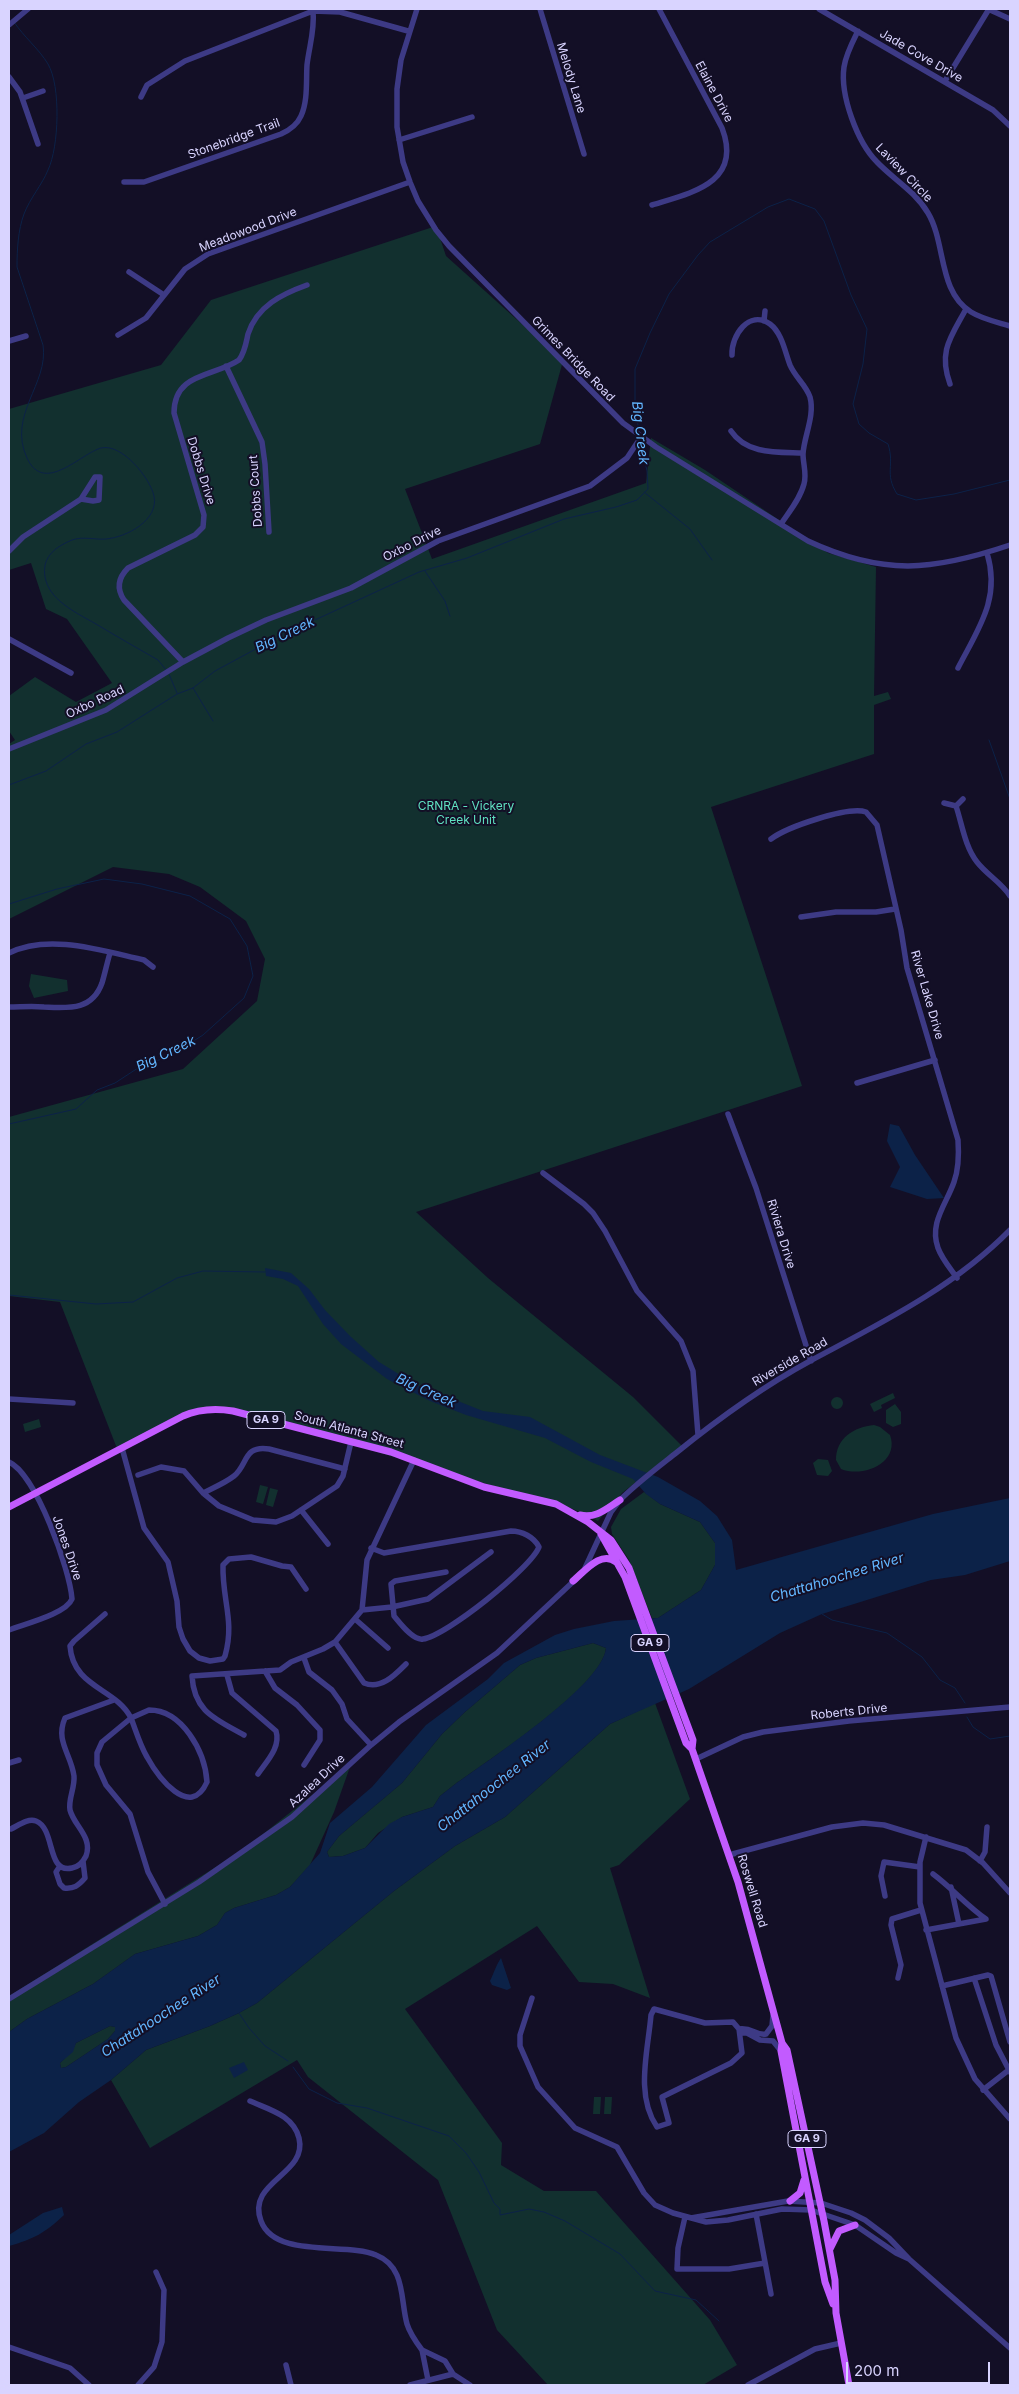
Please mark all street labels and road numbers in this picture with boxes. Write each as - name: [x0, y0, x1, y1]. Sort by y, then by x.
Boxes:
- street label: Jade Cove Drive: [877, 26, 965, 86]
- street label: Melody Lane: [553, 41, 589, 115]
- street label: Elaine Drive: [692, 59, 736, 125]
- street label: Stonebridge Trail: [186, 116, 282, 162]
- street label: Laview Circle: [873, 141, 935, 205]
- street label: Meadowood Drive: [197, 205, 299, 255]
- street label: Grimes Bridge Road: [528, 313, 618, 405]
- street label: Dobbs Drive: [184, 435, 218, 507]
- street label: Dobbs Court: [246, 455, 266, 527]
- street label: Oxbo Drive: [380, 523, 444, 565]
- street label: Oxbo Road: [64, 682, 126, 722]
- street label: River Lake Drive: [907, 949, 947, 1041]
- street label: Riviera Drive: [764, 1198, 798, 1270]
- street label: Riverside Road: [750, 1335, 830, 1389]
- street label: South Atlanta Street: [293, 1408, 405, 1452]
- road number: GA 9: [247, 1412, 285, 1428]
- street label: Jones Drive: [49, 1514, 85, 1582]
- road number: GA 9: [631, 1635, 669, 1652]
- street label: Roberts Drive: [810, 1701, 888, 1723]
- street label: Azalea Drive: [286, 1751, 348, 1811]
- street label: Roswell Road: [734, 1853, 770, 1929]
- road number: GA 9: [788, 2130, 826, 2148]

